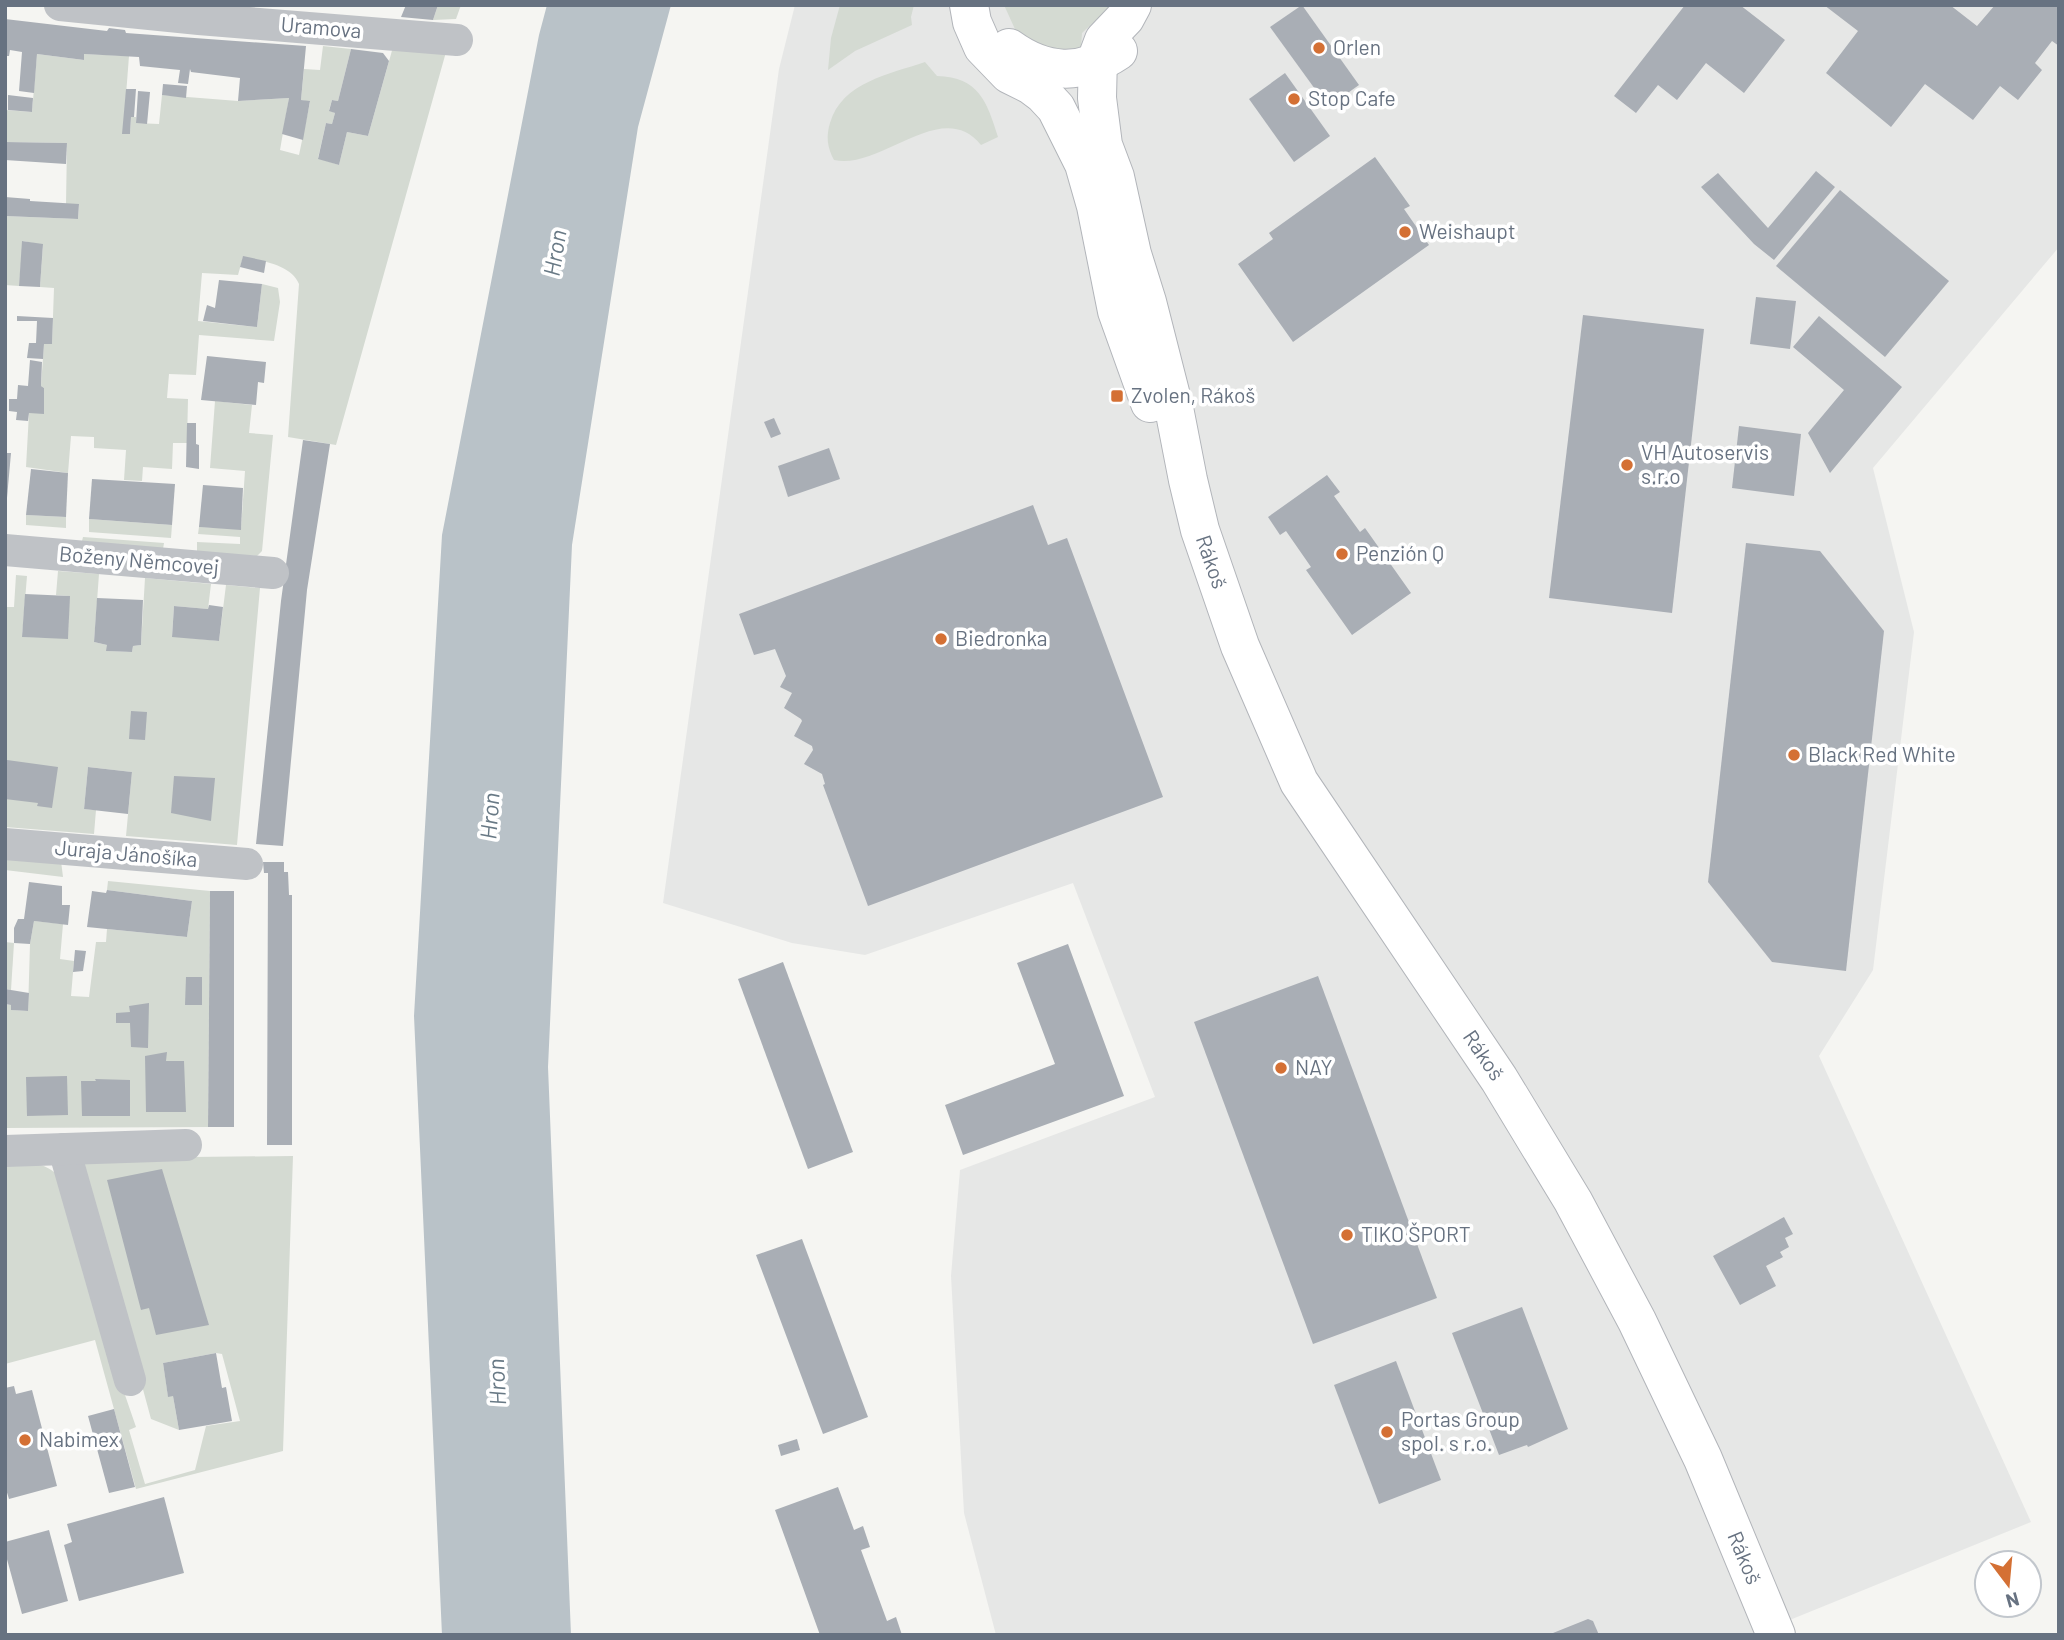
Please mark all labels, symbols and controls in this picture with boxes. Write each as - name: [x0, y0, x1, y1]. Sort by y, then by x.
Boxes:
- street label: Uramova: [280, 11, 362, 42]
- place label: Orlen: [1333, 34, 1381, 59]
- marker: Orlen: [1311, 40, 1327, 56]
- place label: Stop Cafe: [1308, 85, 1396, 110]
- marker: Stop Cafe: [1286, 91, 1302, 107]
- place label: Weishaupt: [1419, 218, 1516, 243]
- marker: Weishaupt: [1397, 224, 1413, 240]
- water label: Hron: [537, 228, 572, 278]
- place label: Zvolen, Rákoš: [1131, 382, 1256, 407]
- marker: Zvolen, Rákoš: [1109, 388, 1125, 404]
- place label: VH Autoservis s.r.o: [1641, 439, 1769, 488]
- marker: VH Autoservis s.r.o: [1619, 457, 1635, 473]
- street label: Rákoš: [1192, 531, 1233, 592]
- street label: Boženy Němcovej: [58, 540, 220, 579]
- place label: Penzión Q: [1356, 540, 1444, 565]
- marker: Penzión Q: [1334, 546, 1350, 562]
- place label: Biedronka: [955, 625, 1048, 650]
- marker: Biedronka: [933, 631, 949, 647]
- place label: Black Red White: [1808, 741, 1956, 766]
- marker: Black Red White: [1786, 747, 1802, 763]
- water label: Hron: [473, 792, 505, 840]
- street label: Juraja Jánošíka: [54, 834, 198, 871]
- street label: Rákoš: [1459, 1025, 1510, 1085]
- place label: NAY: [1295, 1054, 1332, 1079]
- marker: NAY: [1273, 1060, 1289, 1076]
- place label: TIKO ŠPORT: [1361, 1221, 1471, 1246]
- marker: TIKO ŠPORT: [1339, 1227, 1355, 1243]
- water label: Hron: [481, 1358, 511, 1406]
- place label: Portas Group spol. s r.o.: [1401, 1406, 1520, 1455]
- marker: Portas Group spol. s r.o.: [1379, 1424, 1395, 1440]
- place label: Nabimex: [39, 1426, 119, 1451]
- marker: Nabimex: [17, 1432, 33, 1448]
- street label: Rákoš: [1723, 1527, 1768, 1588]
- north arrow: [1973, 1549, 2043, 1619]
- text: N: [2004, 1588, 2022, 1614]

